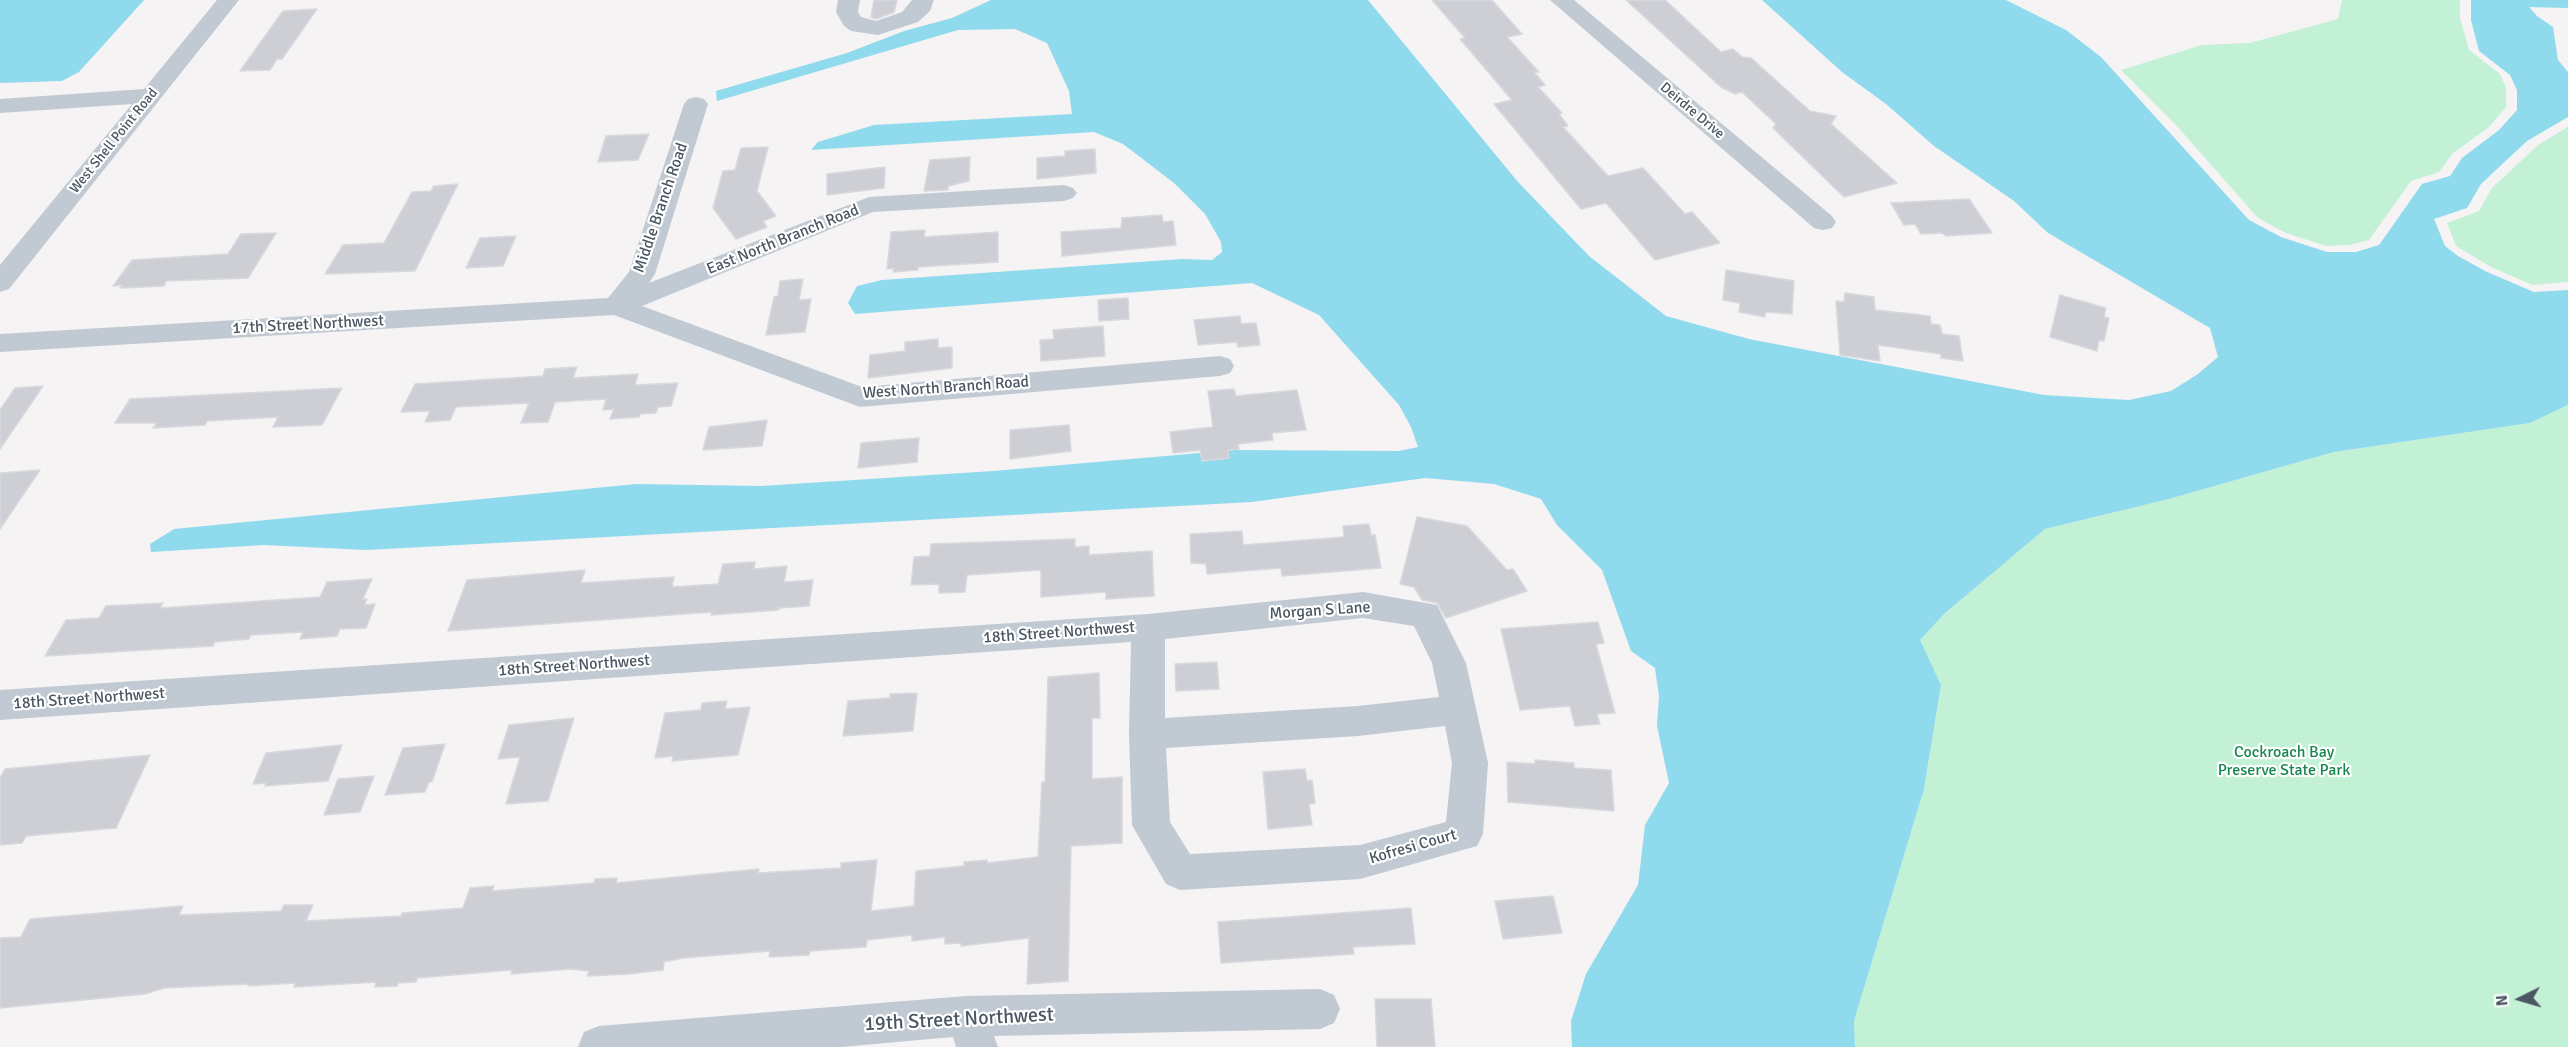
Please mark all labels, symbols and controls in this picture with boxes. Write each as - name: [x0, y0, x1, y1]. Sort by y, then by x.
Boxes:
- street label: Deirdre Drive: [1656, 79, 1728, 143]
- street label: West Shell Point Road: [66, 85, 162, 197]
- street label: Middle Branch Road: [630, 140, 692, 276]
- street label: East North Branch Road: [704, 201, 862, 279]
- street label: 17th Street Northwest: [232, 311, 384, 339]
- street label: West North Branch Road: [862, 373, 1030, 403]
- street label: Morgan S Lane: [1269, 598, 1371, 624]
- street label: 18th Street Northwest: [983, 618, 1135, 648]
- street label: 18th Street Northwest: [498, 651, 650, 681]
- street label: 18th Street Northwest: [13, 684, 165, 714]
- park label: Cockroach Bay Preserve State Park: [2218, 743, 2350, 781]
- street label: Kofresi Court: [1367, 825, 1459, 869]
- north arrow: [2490, 969, 2550, 1029]
- text: N: [2492, 994, 2513, 1007]
- street label: 19th Street Northwest: [864, 1003, 1054, 1037]

